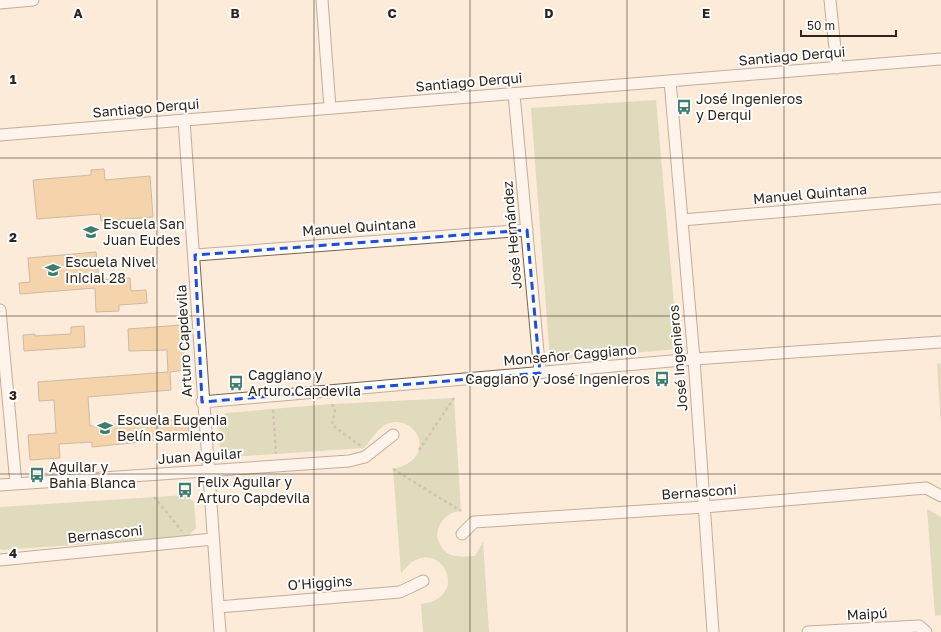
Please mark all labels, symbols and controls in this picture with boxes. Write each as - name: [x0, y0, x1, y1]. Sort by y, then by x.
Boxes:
- text: A: [73, 5, 83, 21]
- text: B: [230, 5, 240, 21]
- text: C: [387, 5, 397, 21]
- text: D: [544, 5, 554, 21]
- text: E: [702, 5, 710, 21]
- scale bar: [801, 12, 896, 38]
- text: 50 m: [807, 18, 835, 33]
- street label: Santiago Derqui: [738, 42, 846, 69]
- street label: Santiago Derqui: [415, 68, 523, 95]
- text: 1: [10, 71, 17, 87]
- place label: José Ingenieros y Derqui: [696, 90, 803, 123]
- street label: Santiago Derqui: [92, 94, 200, 121]
- bus stop icon: José Ingenieros y Derqui: [675, 98, 693, 116]
- street label: José Hernández: [498, 180, 525, 290]
- street label: Manuel Quintana: [752, 180, 868, 207]
- street label: Manuel Quintana: [301, 214, 417, 239]
- place label: Escuela San Juan Eudes: [103, 215, 185, 248]
- school or university icon: Escuela San Juan Eudes: [82, 223, 100, 241]
- text: 2: [9, 229, 17, 245]
- place label: Escuela Nivel Inicial 28: [65, 253, 156, 286]
- school or university icon: Escuela Nivel Inicial 28: [44, 261, 62, 279]
- street label: Arturo Capdevila: [172, 284, 195, 398]
- street label: José Ingenieros: [664, 304, 691, 412]
- street label: Monseñor Caggiano: [503, 340, 637, 369]
- place label: Caggiano y Arturo Capdevila: [248, 366, 361, 399]
- place label: Caggiano y José Ingenieros: [465, 370, 650, 387]
- bus stop icon: Caggiano y José Ingenieros: [653, 370, 671, 388]
- bus stop icon: Caggiano y Arturo Capdevila: [227, 374, 245, 392]
- text: 3: [9, 387, 17, 403]
- place label: Escuela Eugenia Belín Sarmiento: [117, 411, 227, 444]
- school or university icon: Escuela Eugenia Belín Sarmiento: [96, 419, 114, 437]
- street label: Juan Aguilar: [157, 444, 243, 467]
- place label: Aguilar y Bahia Blanca: [49, 458, 136, 491]
- bus stop icon: Aguilar y Bahia Blanca: [28, 466, 46, 484]
- place label: Felix Aguilar y Arturo Capdevila: [197, 473, 310, 506]
- street label: Bernasconi: [661, 480, 737, 503]
- bus stop icon: Felix Aguilar y Arturo Capdevila: [176, 481, 194, 499]
- street label: Bernasconi: [67, 521, 143, 546]
- text: 4: [9, 545, 17, 561]
- street label: O'Higgins: [287, 572, 353, 593]
- street label: Maipú: [846, 604, 888, 623]

